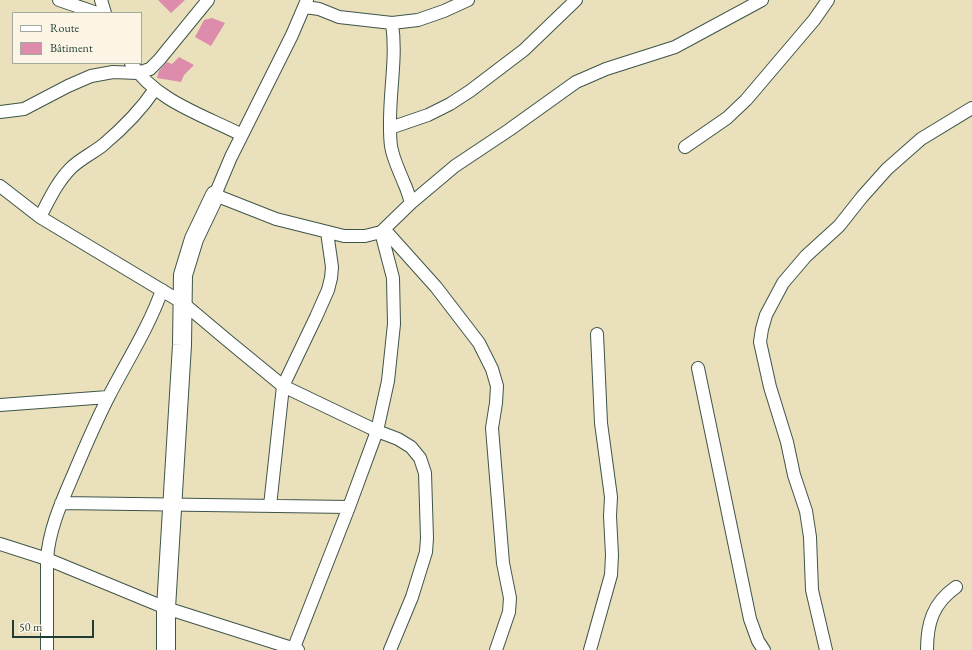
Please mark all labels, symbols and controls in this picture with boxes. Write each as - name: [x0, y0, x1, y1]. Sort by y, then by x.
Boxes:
- legend: [12, 12, 142, 64]
- text: Route: [50, 20, 79, 36]
- text: Bâtiment: [50, 40, 93, 56]
- scale bar: [14, 612, 96, 638]
- text: 50 m: [19, 619, 42, 635]

